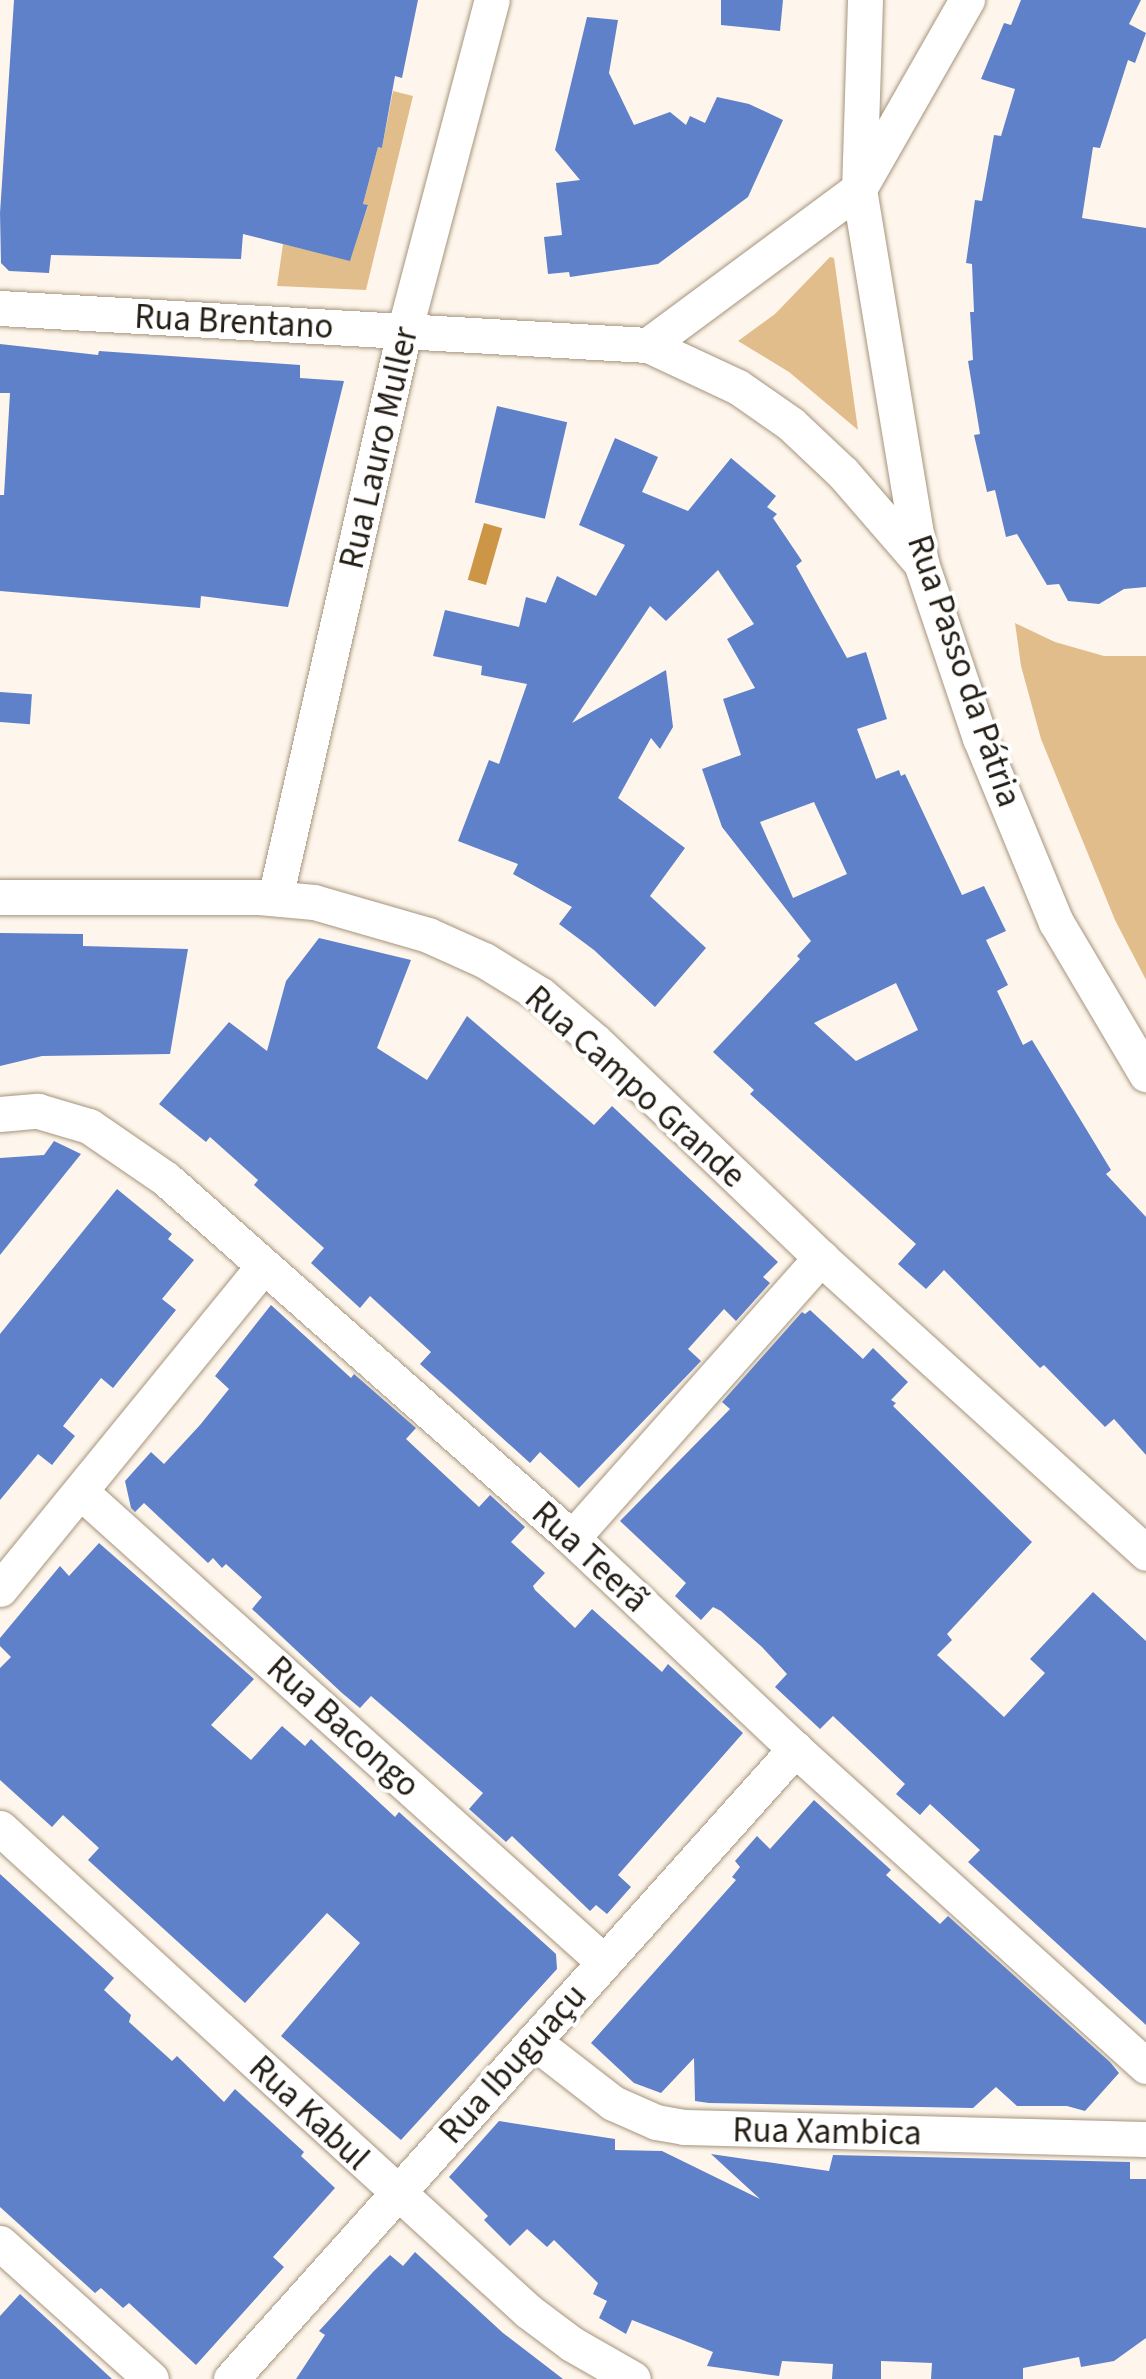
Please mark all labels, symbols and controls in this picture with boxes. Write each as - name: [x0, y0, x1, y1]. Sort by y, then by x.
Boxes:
- street label: Rua Brentano: [133, 296, 335, 348]
- street label: Rua Lauro Muller: [331, 323, 427, 573]
- street label: Rua Passo da Pátria: [898, 530, 1030, 812]
- street label: Rua Campo Grande: [516, 977, 754, 1197]
- street label: Rua Teerã: [523, 1493, 657, 1621]
- street label: Rua Bacongo: [258, 1647, 428, 1807]
- street label: Rua Ibuguaçu: [430, 1975, 596, 2153]
- street label: Rua Kabul: [240, 2047, 378, 2179]
- street label: Rua Xambica: [732, 2109, 922, 2155]

